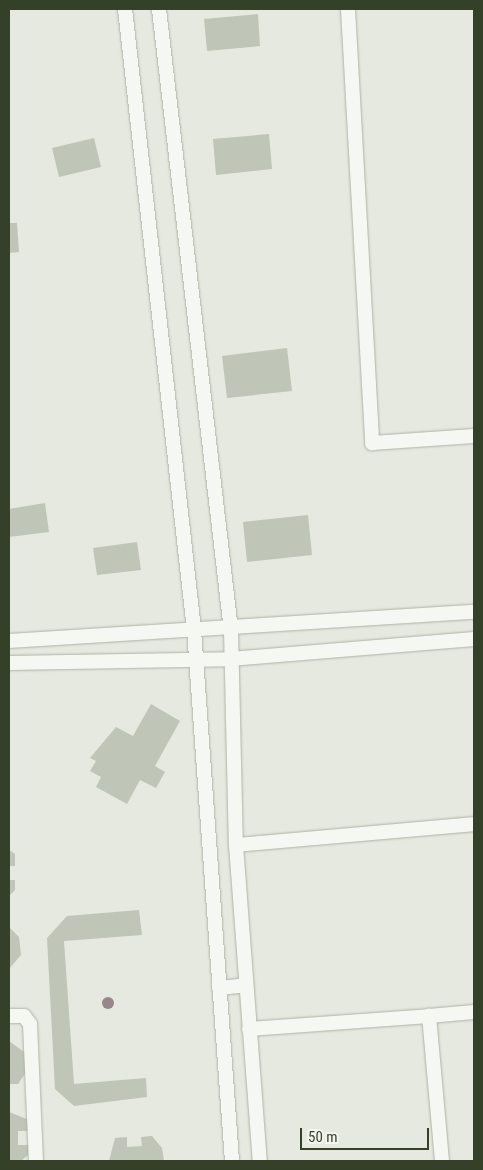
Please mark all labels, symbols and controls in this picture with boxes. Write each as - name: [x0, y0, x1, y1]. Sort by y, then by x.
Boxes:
- scale bar: [303, 1118, 432, 1150]
- text: 50 m: [308, 1128, 338, 1146]

